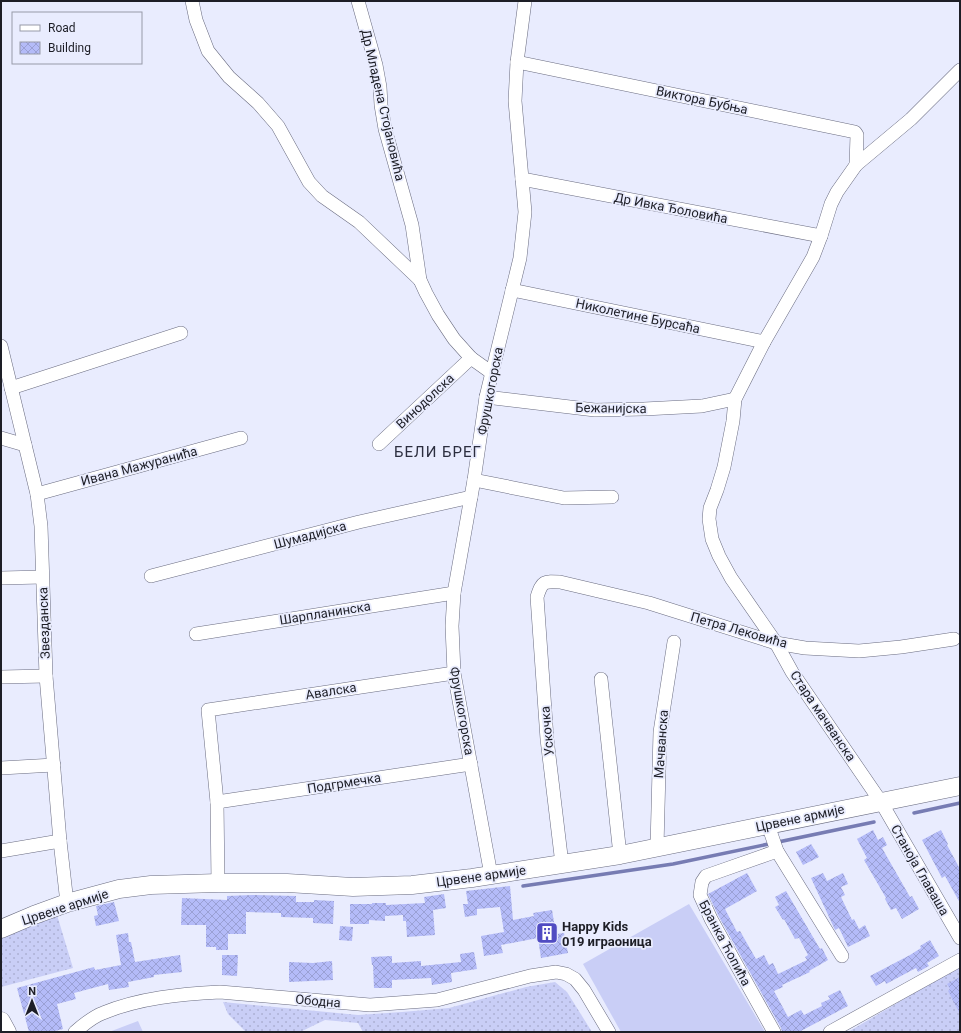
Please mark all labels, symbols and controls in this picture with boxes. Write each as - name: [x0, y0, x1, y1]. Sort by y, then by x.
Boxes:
- legend: [12, 12, 142, 64]
- text: Road: [48, 21, 76, 35]
- street label: Др Младена Стојановића: [358, 28, 408, 182]
- text: Building: [48, 41, 91, 55]
- street label: Виктора Бубња: [655, 83, 749, 117]
- street label: Др Ивка Ђоловића: [613, 190, 729, 226]
- street label: Николетине Бурсаћа: [574, 295, 702, 337]
- street label: Фрушкогорска: [474, 346, 506, 436]
- street label: Винодолска: [393, 370, 457, 432]
- street label: Бежанијска: [575, 400, 647, 416]
- street label: Ивана Мажуранића: [79, 443, 199, 489]
- district label: БЕЛИ БРЕГ: [394, 443, 482, 461]
- street label: Шумадијска: [272, 518, 348, 552]
- street label: Звезданска: [35, 587, 53, 659]
- street label: Шарпланинска: [278, 598, 372, 628]
- street label: Петра Лековића: [689, 609, 789, 651]
- street label: Фрушкогорска: [447, 666, 477, 756]
- street label: Стара мачванска: [787, 668, 859, 764]
- street label: Авалска: [304, 680, 358, 702]
- street label: Ускочка: [537, 705, 557, 757]
- street label: Мачванска: [651, 709, 671, 779]
- street label: Подгрмечка: [306, 770, 382, 796]
- street label: Црвене армије: [754, 801, 846, 835]
- street label: Станоја Главаша: [888, 822, 952, 918]
- street label: Црвене армије: [435, 862, 527, 890]
- street label: Црвене армије: [20, 886, 110, 928]
- street label: Бранка Ћопића: [696, 898, 754, 988]
- place label: Happy Kids 019 играоница: [562, 919, 652, 949]
- building icon: Happy Kids 019 играоница: [534, 920, 560, 946]
- north arrow: [12, 981, 52, 1021]
- text: N: [28, 985, 36, 998]
- street label: Ободна: [295, 992, 341, 1010]

